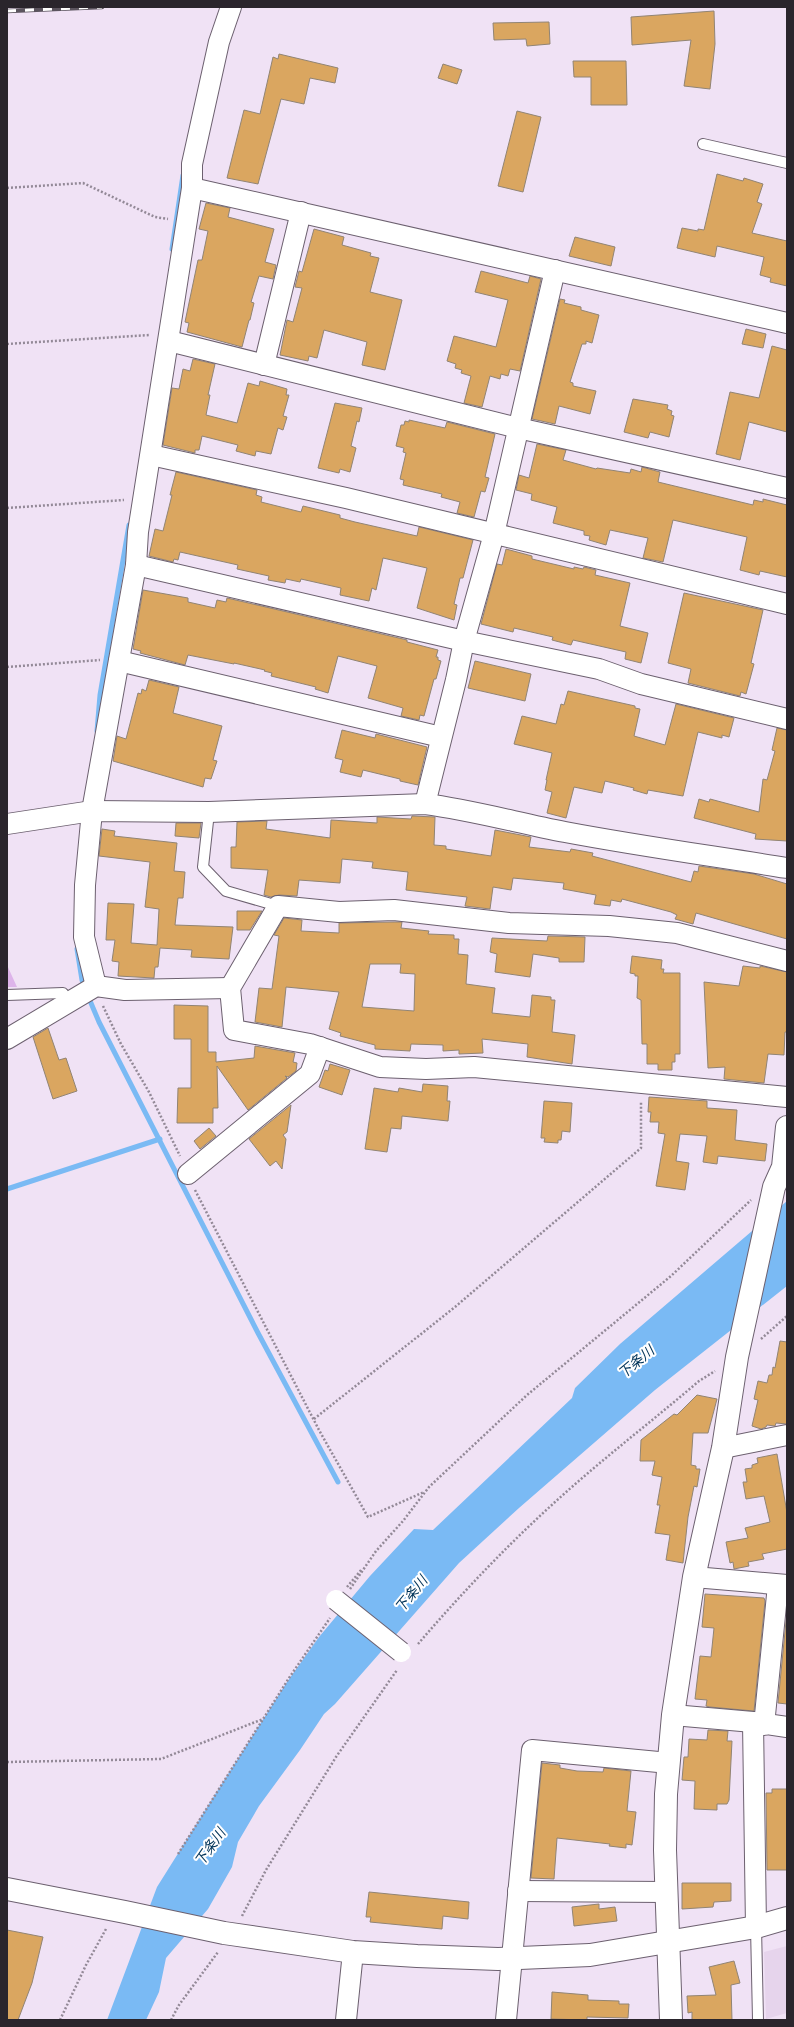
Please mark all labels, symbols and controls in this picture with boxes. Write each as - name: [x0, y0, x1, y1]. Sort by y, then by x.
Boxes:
- water label: 下条川: [615, 1341, 659, 1382]
- water label: 下条川: [392, 1571, 432, 1615]
- water label: 下条川: [191, 1824, 230, 1869]

